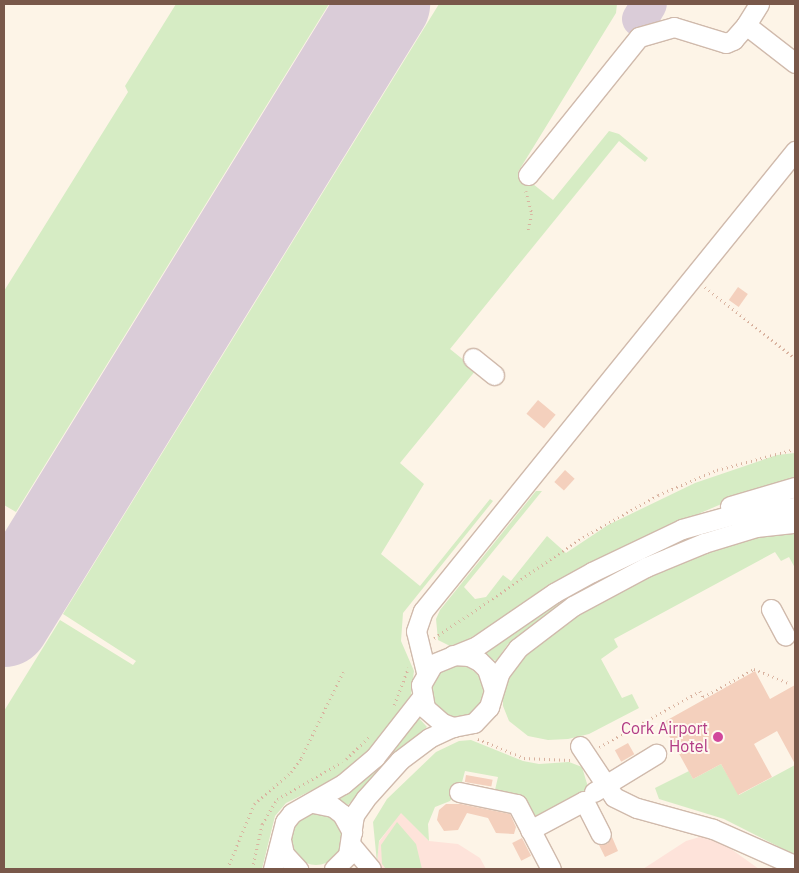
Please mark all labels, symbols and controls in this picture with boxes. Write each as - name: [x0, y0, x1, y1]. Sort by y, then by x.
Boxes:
- place label: Cork Airport Hotel: [621, 718, 708, 756]
- marker: Cork Airport Hotel: [712, 731, 724, 743]

